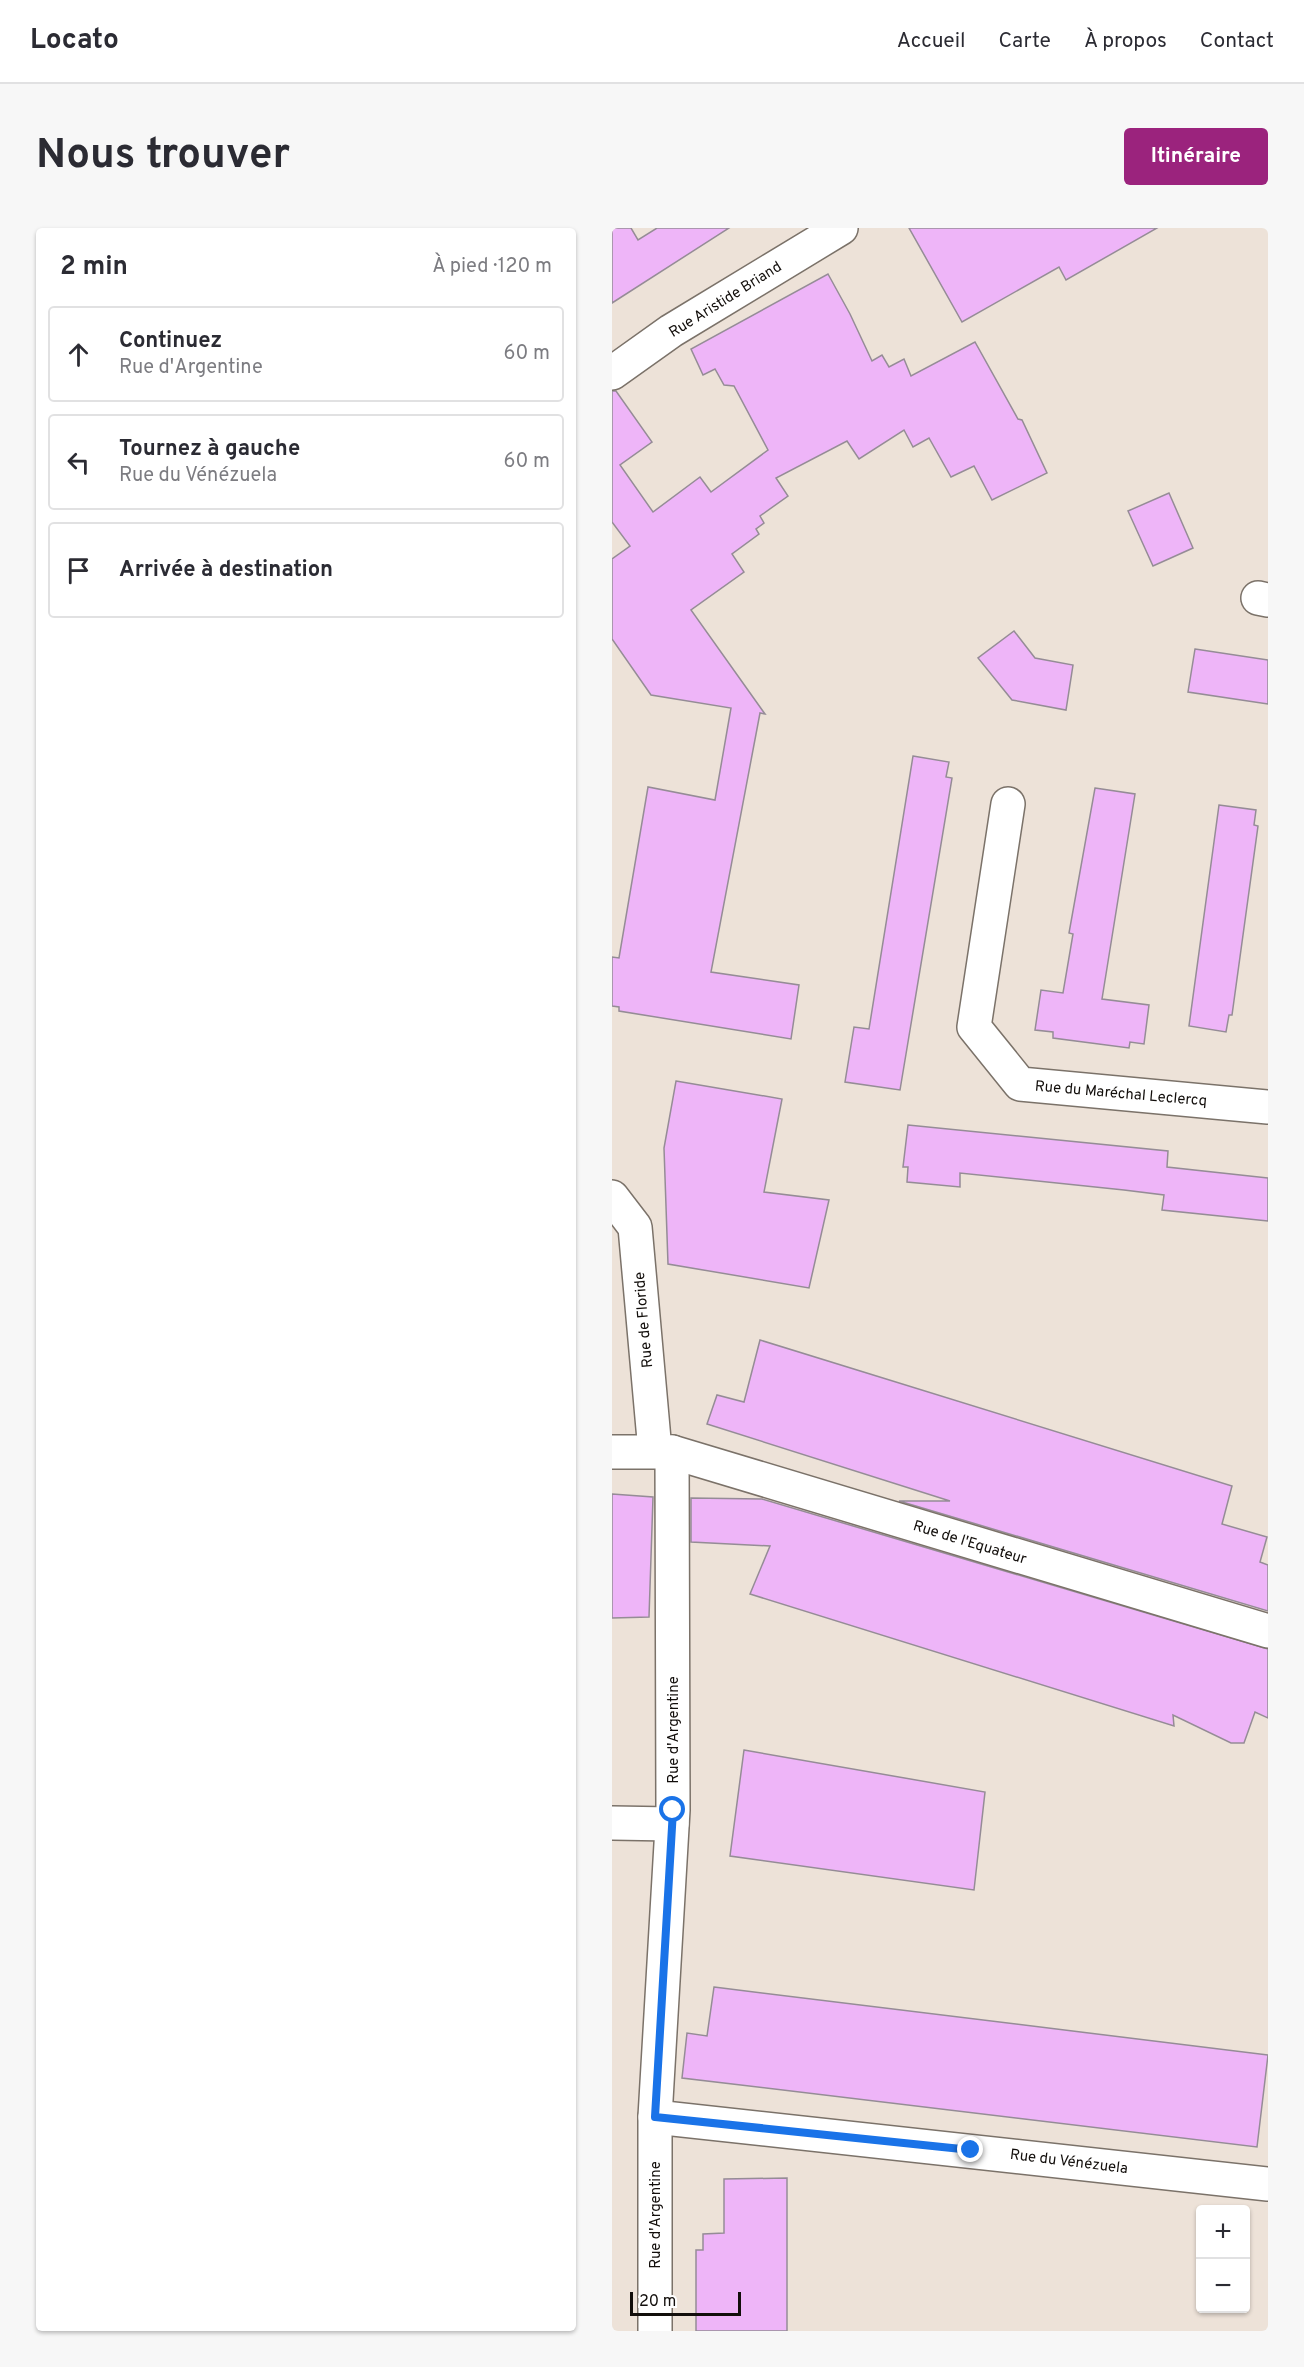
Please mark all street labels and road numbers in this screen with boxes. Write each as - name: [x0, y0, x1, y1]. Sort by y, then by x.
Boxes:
- street label: Rue Aristide Briand: [666, 258, 786, 343]
- street label: Rue du Maréchal Leclercq: [1034, 1078, 1208, 1111]
- street label: Rue de Floride: [631, 1271, 658, 1369]
- street label: Rue de l'Equateur: [910, 1517, 1029, 1570]
- street label: Rue d'Argentine: [665, 1676, 684, 1784]
- street label: Rue du Vénézuela: [1009, 2146, 1129, 2179]
- street label: Rue d'Argentine: [647, 2161, 666, 2269]

